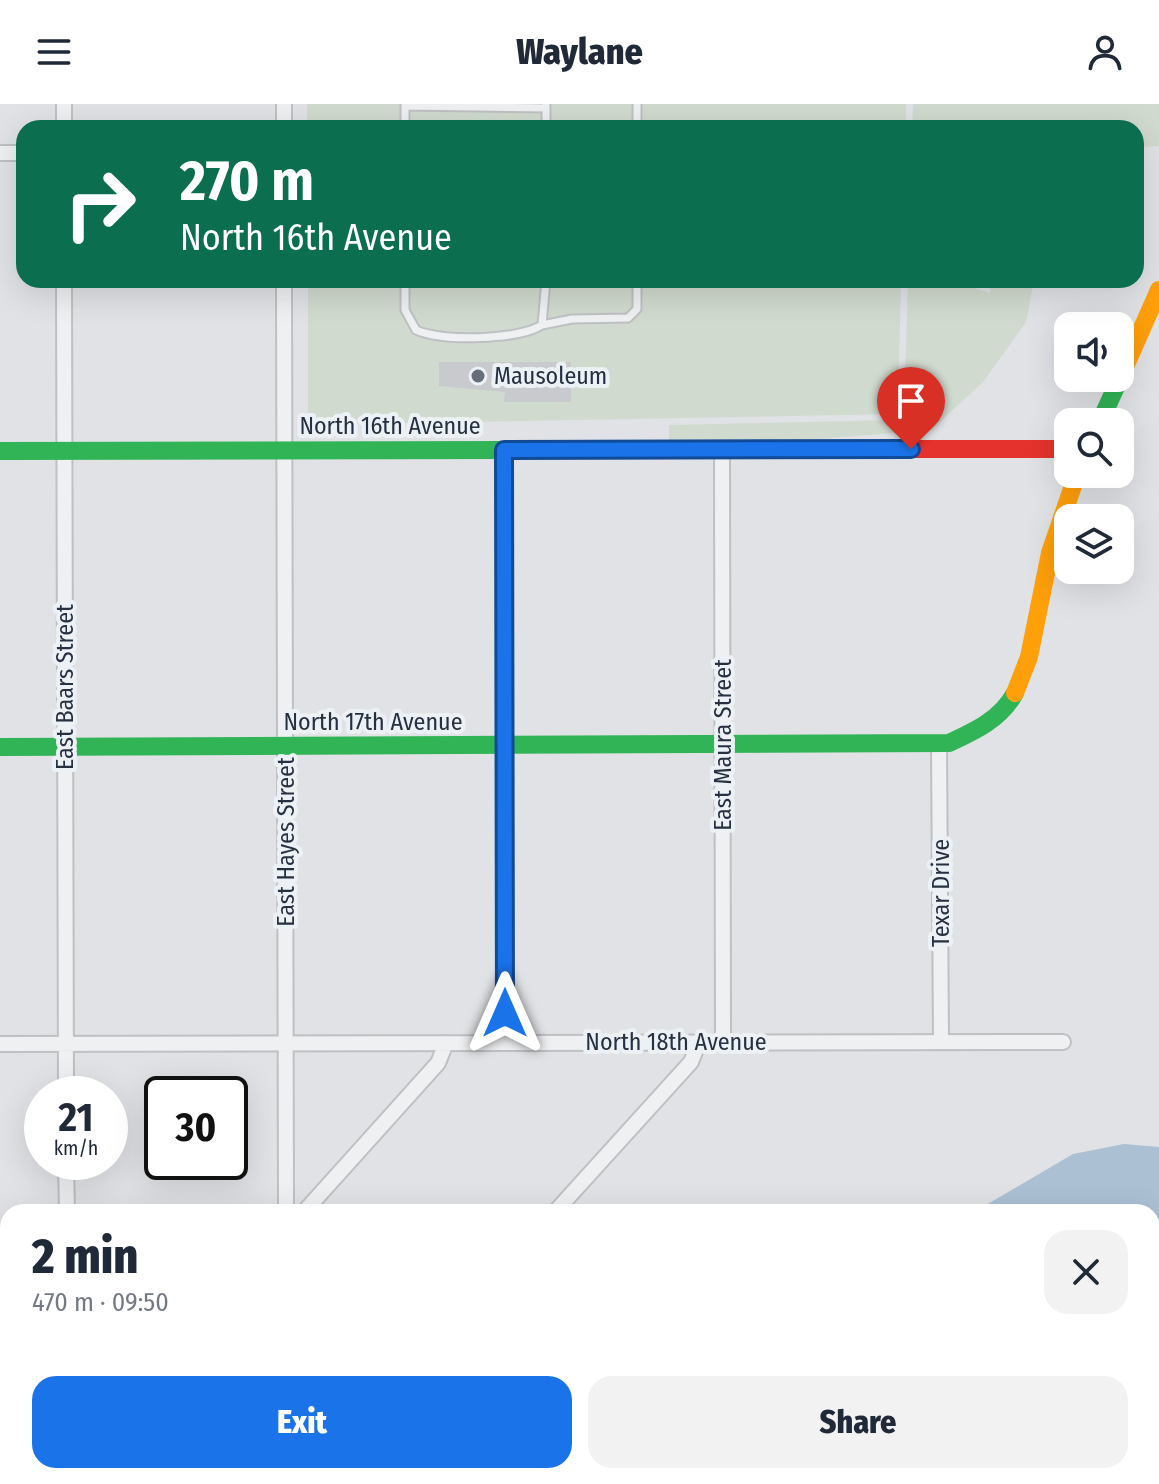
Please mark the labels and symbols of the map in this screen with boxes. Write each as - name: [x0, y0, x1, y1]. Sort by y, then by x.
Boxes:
- place label: Mausoleum: [494, 362, 607, 390]
- marker: Mausoleum: [469, 367, 487, 385]
- pin: [877, 367, 945, 449]
- street label: North 16th Avenue: [299, 412, 481, 440]
- street label: East Baars Street: [51, 604, 79, 770]
- street label: East Maura Street: [709, 659, 737, 831]
- street label: North 17th Avenue: [283, 708, 463, 736]
- street label: East Hayes Street: [272, 757, 300, 927]
- street label: Texar Drive: [927, 839, 955, 947]
- position arrow: [463, 971, 547, 1055]
- street label: North 18th Avenue: [585, 1028, 767, 1056]
- speed limit sign: 30: [144, 1076, 248, 1180]

